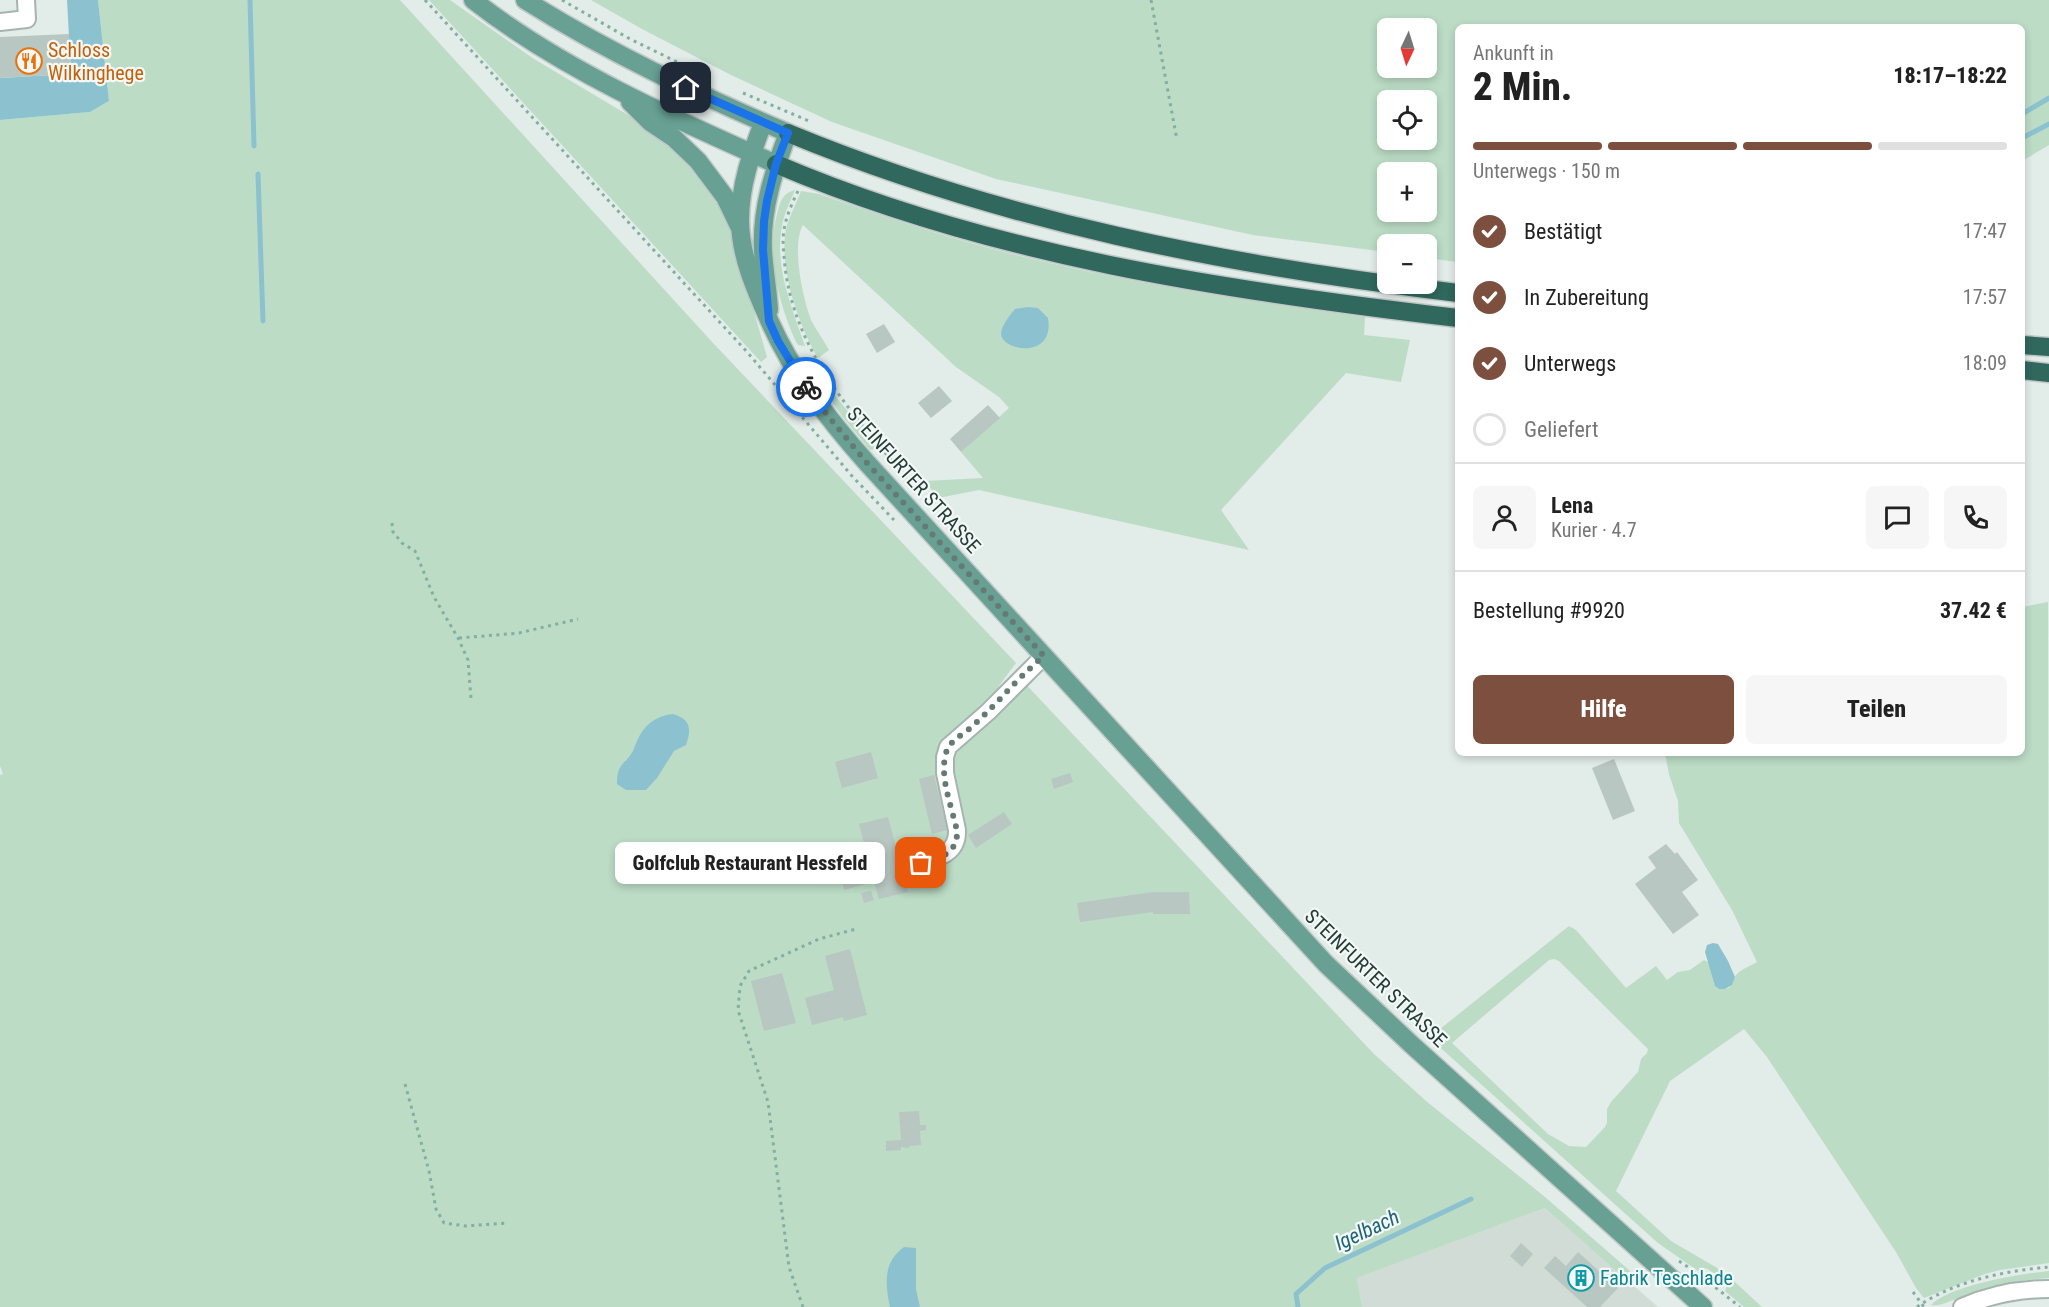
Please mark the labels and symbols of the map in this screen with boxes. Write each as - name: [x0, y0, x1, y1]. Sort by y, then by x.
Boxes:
- north arrow: [1377, 18, 1437, 78]
- place label: Schloss Wilkinghege: [48, 38, 144, 85]
- restaurant icon: Schloss Wilkinghege: [14, 46, 44, 76]
- pin: [660, 62, 711, 113]
- courier: [776, 357, 836, 417]
- street label: STEINFURTER STRASSE: [842, 402, 986, 558]
- pin: [895, 837, 946, 888]
- callout: Golfclub Restaurant Hessfeld: [615, 842, 885, 884]
- street label: STEINFURTER STRASSE: [1300, 904, 1452, 1052]
- water label: Igelbach: [1331, 1205, 1403, 1255]
- building icon: Fabrik Teschlade: [1566, 1263, 1596, 1293]
- place label: Fabrik Teschlade: [1600, 1266, 1733, 1290]

